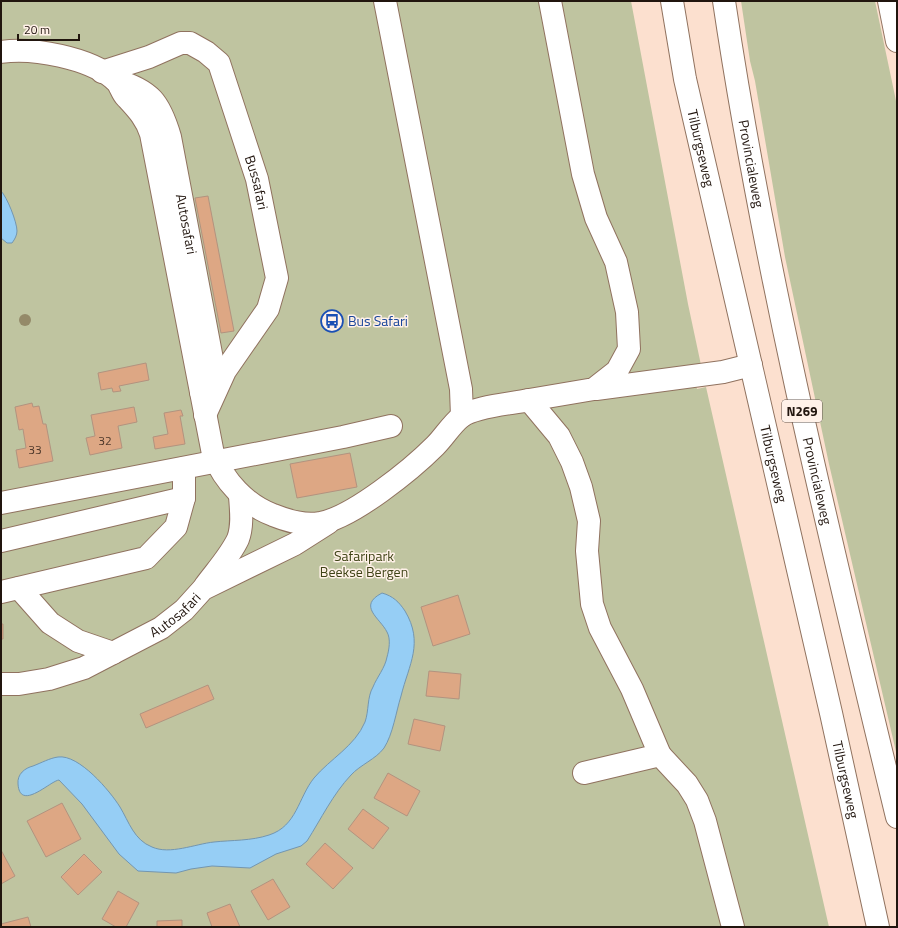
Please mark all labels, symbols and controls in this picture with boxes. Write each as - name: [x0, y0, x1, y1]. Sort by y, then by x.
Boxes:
- scale bar: [18, 16, 79, 42]
- text: 20 m: [24, 20, 50, 39]
- street label: Tilburgseweg: [682, 107, 720, 189]
- street label: Provincialeweg: [733, 118, 770, 209]
- street label: Bussafari: [240, 152, 274, 211]
- street label: Autosafari: [171, 192, 203, 256]
- bus stop icon: Bus Safari: [319, 308, 345, 334]
- place label: Bus Safari: [348, 310, 408, 331]
- road number: N269: [782, 400, 822, 422]
- street label: Tilburgseweg: [755, 423, 793, 505]
- house number: 32: [98, 431, 112, 450]
- street label: Provincialeweg: [798, 435, 838, 527]
- house number: 33: [28, 440, 42, 459]
- park label: Safaripark Beekse Bergen: [320, 545, 408, 582]
- street label: Autosafari: [146, 587, 205, 642]
- street label: Tilburgseweg: [827, 739, 865, 820]

